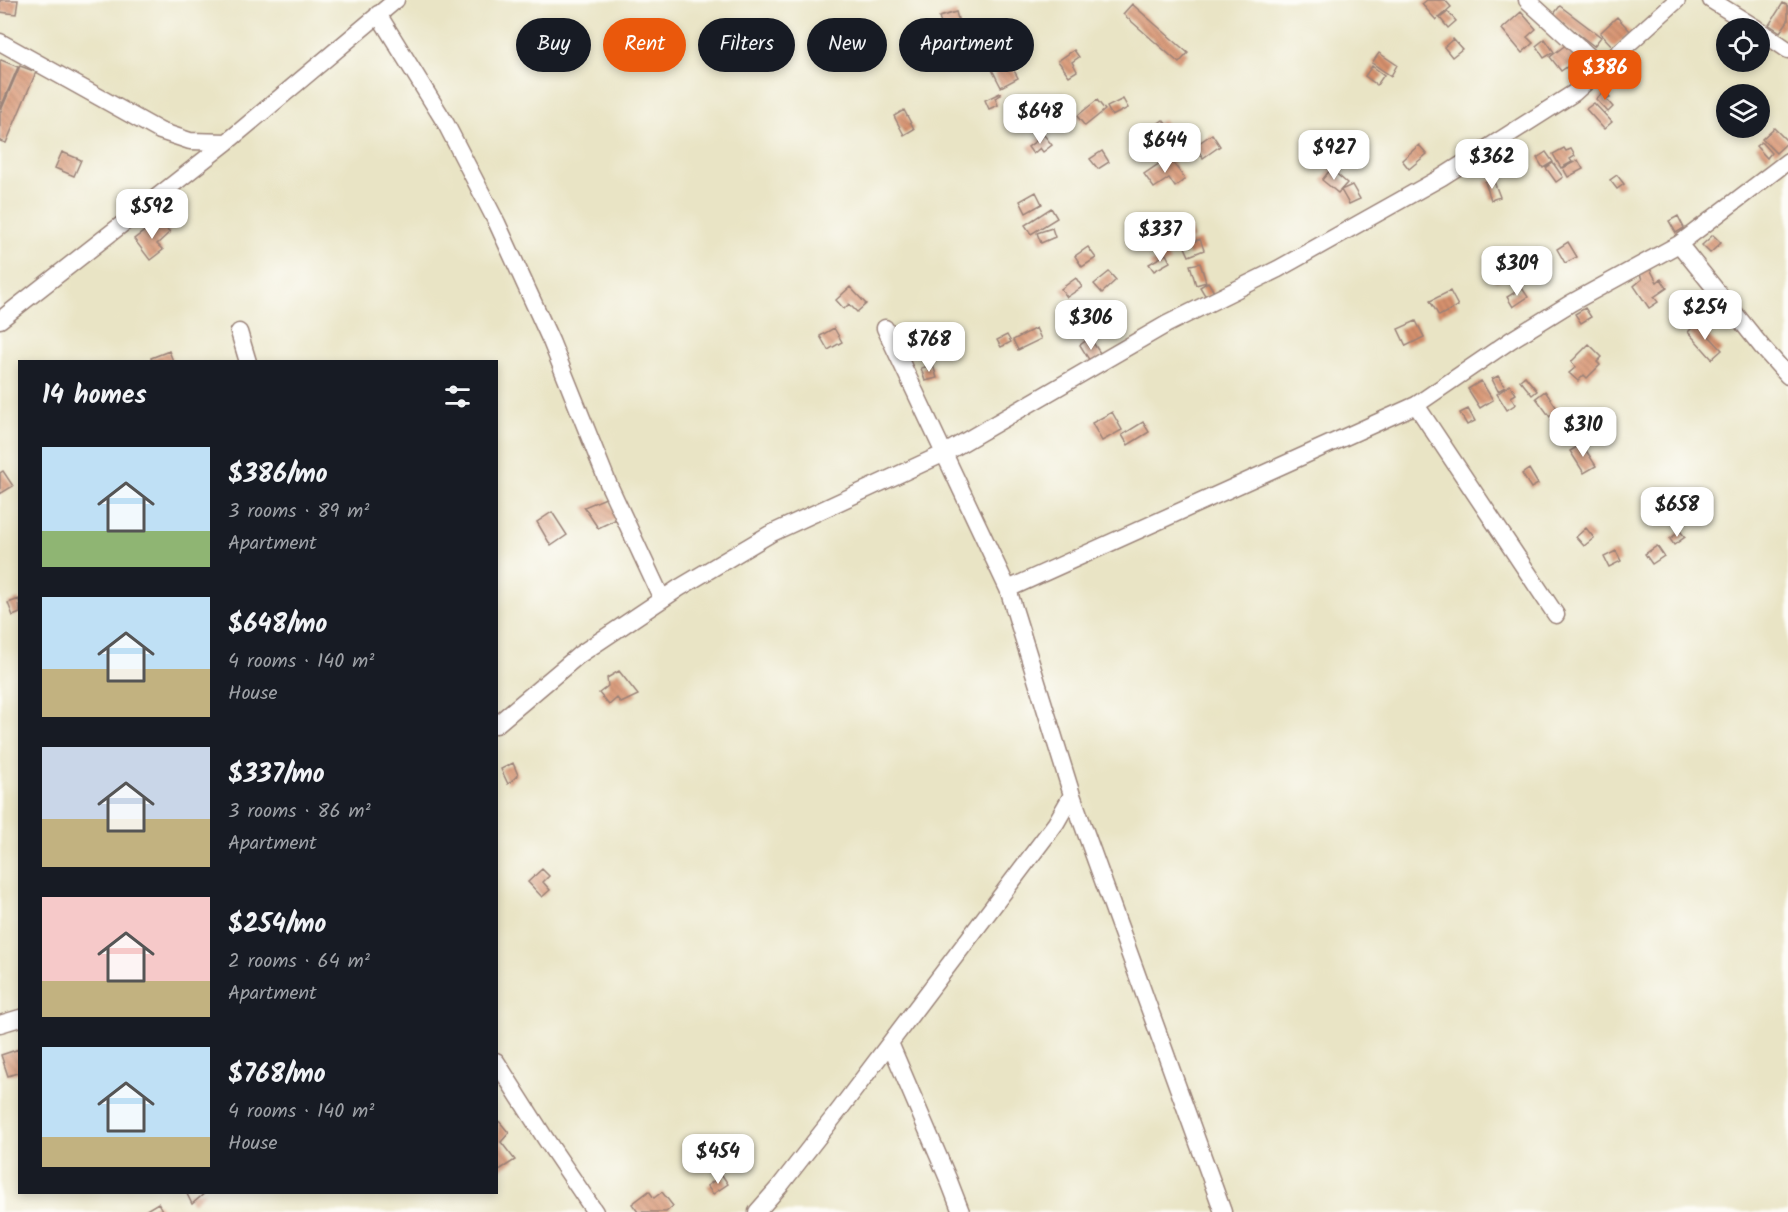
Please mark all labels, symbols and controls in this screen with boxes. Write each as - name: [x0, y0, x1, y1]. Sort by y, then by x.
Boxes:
- chip: Buy: [516, 18, 591, 72]
- chip: Rent: [603, 18, 686, 72]
- chip: Filters: [698, 18, 795, 72]
- chip: New: [807, 18, 887, 72]
- chip: Apartment: [899, 18, 1034, 72]
- map controls: [1716, 18, 1770, 138]
- button: locate: [1716, 18, 1770, 72]
- pin: $386: [1569, 50, 1641, 101]
- text: $386: [1582, 53, 1628, 85]
- button: layers: [1716, 84, 1770, 138]
- pin: $648: [1004, 94, 1076, 145]
- text: $648: [1017, 97, 1063, 129]
- pin: $644: [1129, 123, 1201, 174]
- text: $644: [1143, 126, 1187, 158]
- pin: $927: [1298, 130, 1370, 181]
- text: $927: [1312, 133, 1356, 165]
- pin: $362: [1456, 139, 1528, 190]
- text: $362: [1469, 142, 1515, 174]
- pin: $592: [116, 189, 188, 240]
- text: $592: [130, 192, 174, 224]
- pin: $337: [1124, 212, 1196, 263]
- text: $337: [1138, 215, 1182, 247]
- pin: $309: [1481, 246, 1553, 297]
- text: $309: [1495, 249, 1539, 281]
- pin: $254: [1669, 290, 1741, 341]
- text: $254: [1683, 293, 1727, 325]
- pin: $306: [1055, 300, 1127, 351]
- text: $306: [1069, 303, 1113, 335]
- pin: $768: [893, 322, 965, 373]
- text: $768: [907, 325, 951, 357]
- text: 14 homes: [42, 375, 147, 417]
- icon: filters: [441, 380, 474, 413]
- pin: $310: [1547, 407, 1619, 458]
- text: $310: [1563, 410, 1603, 442]
- text: $386/mo: [228, 454, 328, 496]
- icon: home: [90, 471, 162, 543]
- pin: $658: [1641, 487, 1713, 538]
- text: $658: [1655, 490, 1699, 522]
- text: 3 rooms · 89 m²: [228, 496, 369, 528]
- text: Apartment: [228, 528, 317, 560]
- text: $648/mo: [228, 604, 327, 646]
- icon: home: [90, 621, 162, 693]
- text: 4 rooms · 140 m²: [228, 646, 374, 678]
- text: House: [228, 678, 278, 710]
- text: $337/mo: [228, 754, 325, 796]
- icon: home: [90, 771, 162, 843]
- text: 3 rooms · 86 m²: [228, 796, 371, 828]
- text: Apartment: [228, 828, 317, 860]
- text: $254/mo: [228, 904, 326, 946]
- icon: home: [90, 921, 162, 993]
- text: 2 rooms · 64 m²: [228, 946, 370, 978]
- text: Apartment: [228, 978, 317, 1010]
- text: $768/mo: [228, 1054, 326, 1096]
- icon: home: [90, 1071, 162, 1143]
- text: 4 rooms · 140 m²: [228, 1096, 374, 1128]
- text: House: [228, 1128, 278, 1160]
- pin: $454: [682, 1134, 754, 1185]
- text: $454: [696, 1137, 740, 1169]

